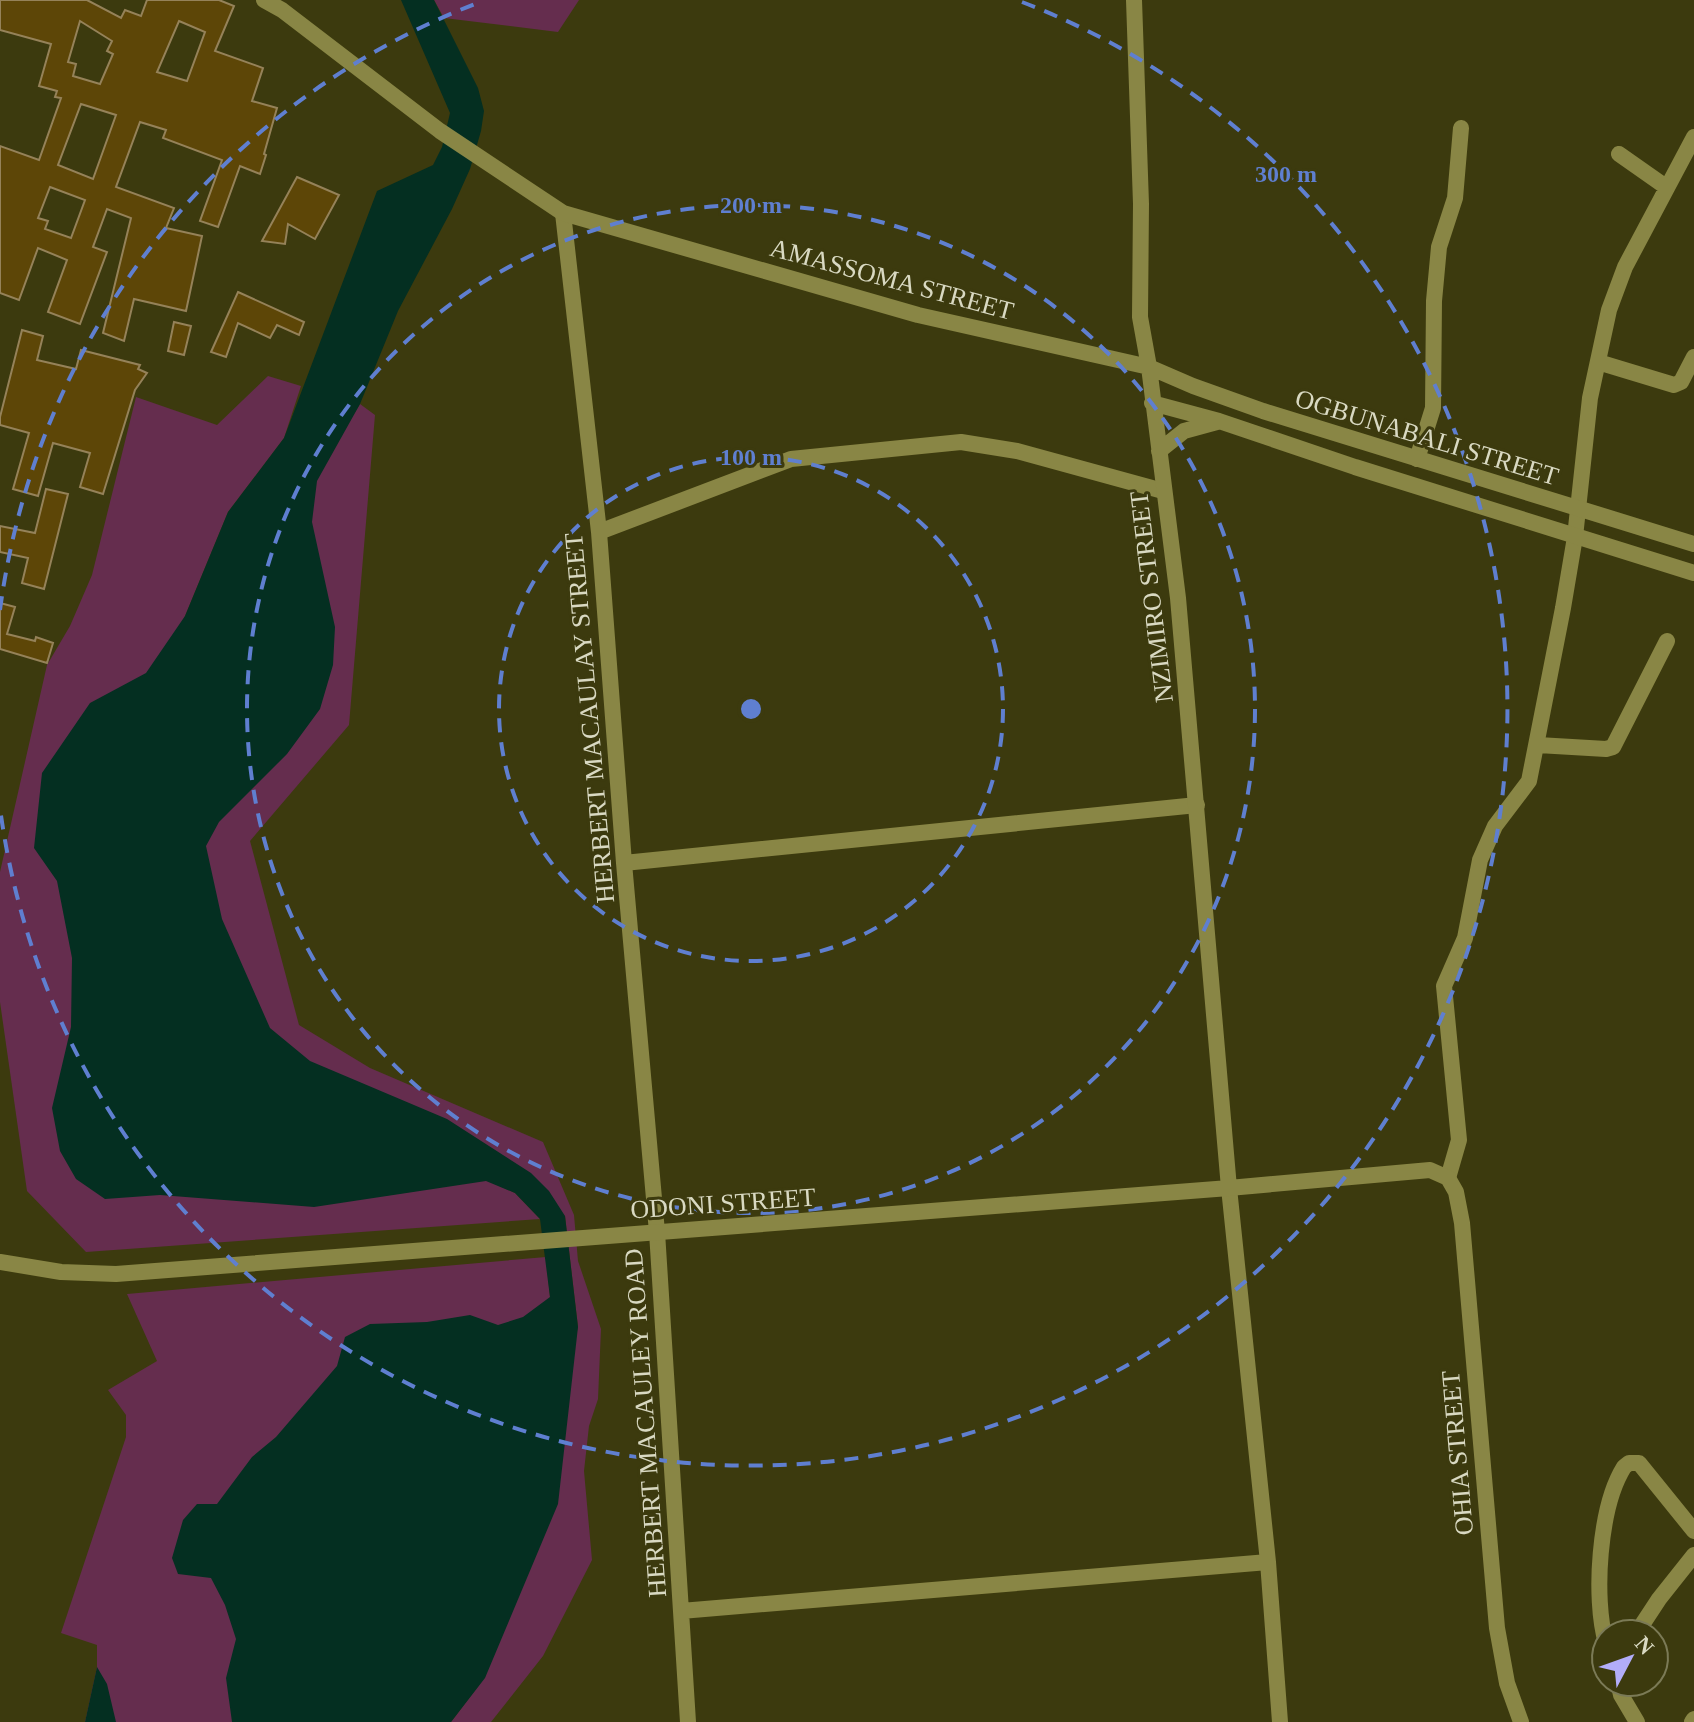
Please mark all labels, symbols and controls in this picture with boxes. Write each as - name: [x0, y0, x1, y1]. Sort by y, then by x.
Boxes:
- text: 300 m: [1255, 161, 1317, 187]
- text: 200 m: [720, 192, 782, 218]
- street label: AMASSOMA STREET: [767, 233, 1017, 326]
- street label: OGBUNABALI STREET: [1292, 384, 1562, 491]
- text: 100 m: [720, 444, 782, 470]
- street label: NZIMIRO STREET: [1124, 489, 1179, 704]
- street label: HERBERT MACAULAY STREET: [559, 531, 620, 904]
- centre of rings: [737, 695, 765, 723]
- street label: ODONI STREET: [629, 1183, 817, 1224]
- street label: HERBERT MACAULEY ROAD: [619, 1248, 672, 1598]
- street label: OHIA STREET: [1436, 1369, 1479, 1537]
- north arrow: [1590, 1618, 1670, 1698]
- text: N: [1630, 1631, 1659, 1659]

